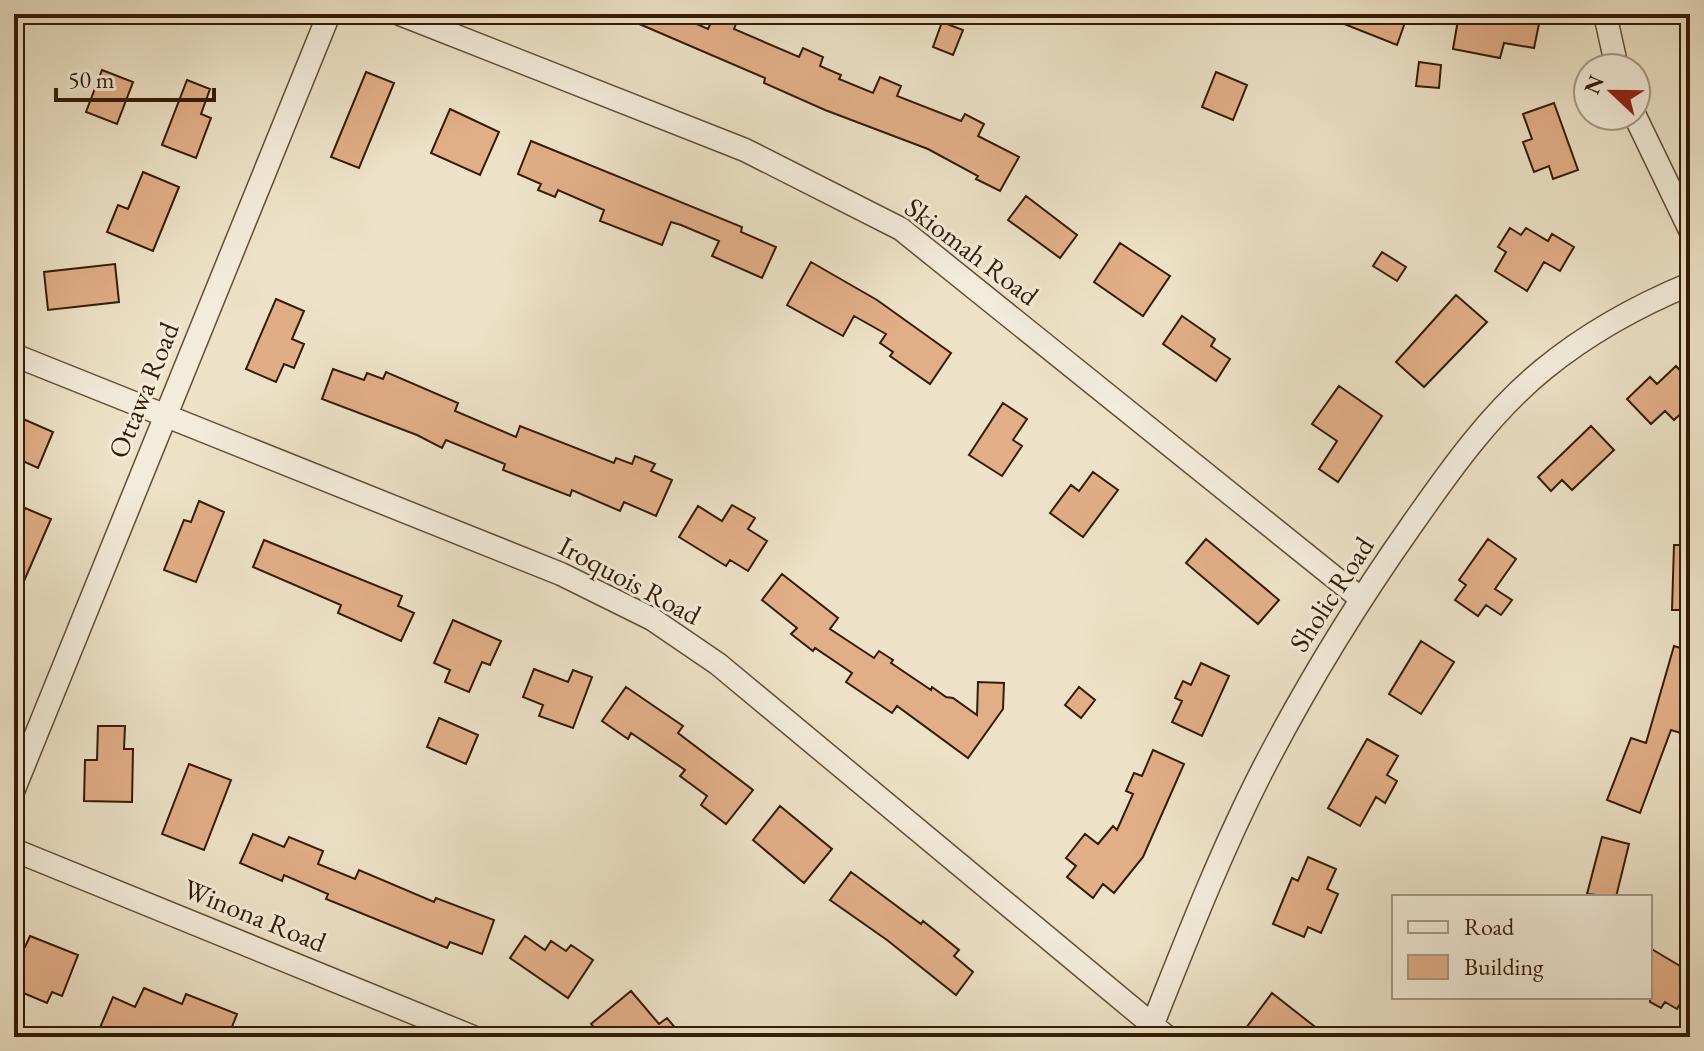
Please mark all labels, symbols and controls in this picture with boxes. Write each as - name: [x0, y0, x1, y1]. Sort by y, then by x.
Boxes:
- scale bar: [56, 52, 214, 102]
- north arrow: [1572, 52, 1652, 132]
- text: 50 m: [68, 64, 115, 95]
- text: N: [1577, 71, 1611, 98]
- street label: Skiomah Road: [898, 189, 1047, 314]
- street label: Ottawa Road: [99, 316, 187, 463]
- street label: Iroquois Road: [553, 527, 708, 633]
- street label: Sholic Road: [1280, 529, 1382, 658]
- street label: Winona Road: [178, 870, 332, 960]
- legend: [1392, 895, 1652, 999]
- text: Road: [1464, 911, 1515, 942]
- text: Building: [1464, 951, 1544, 982]

